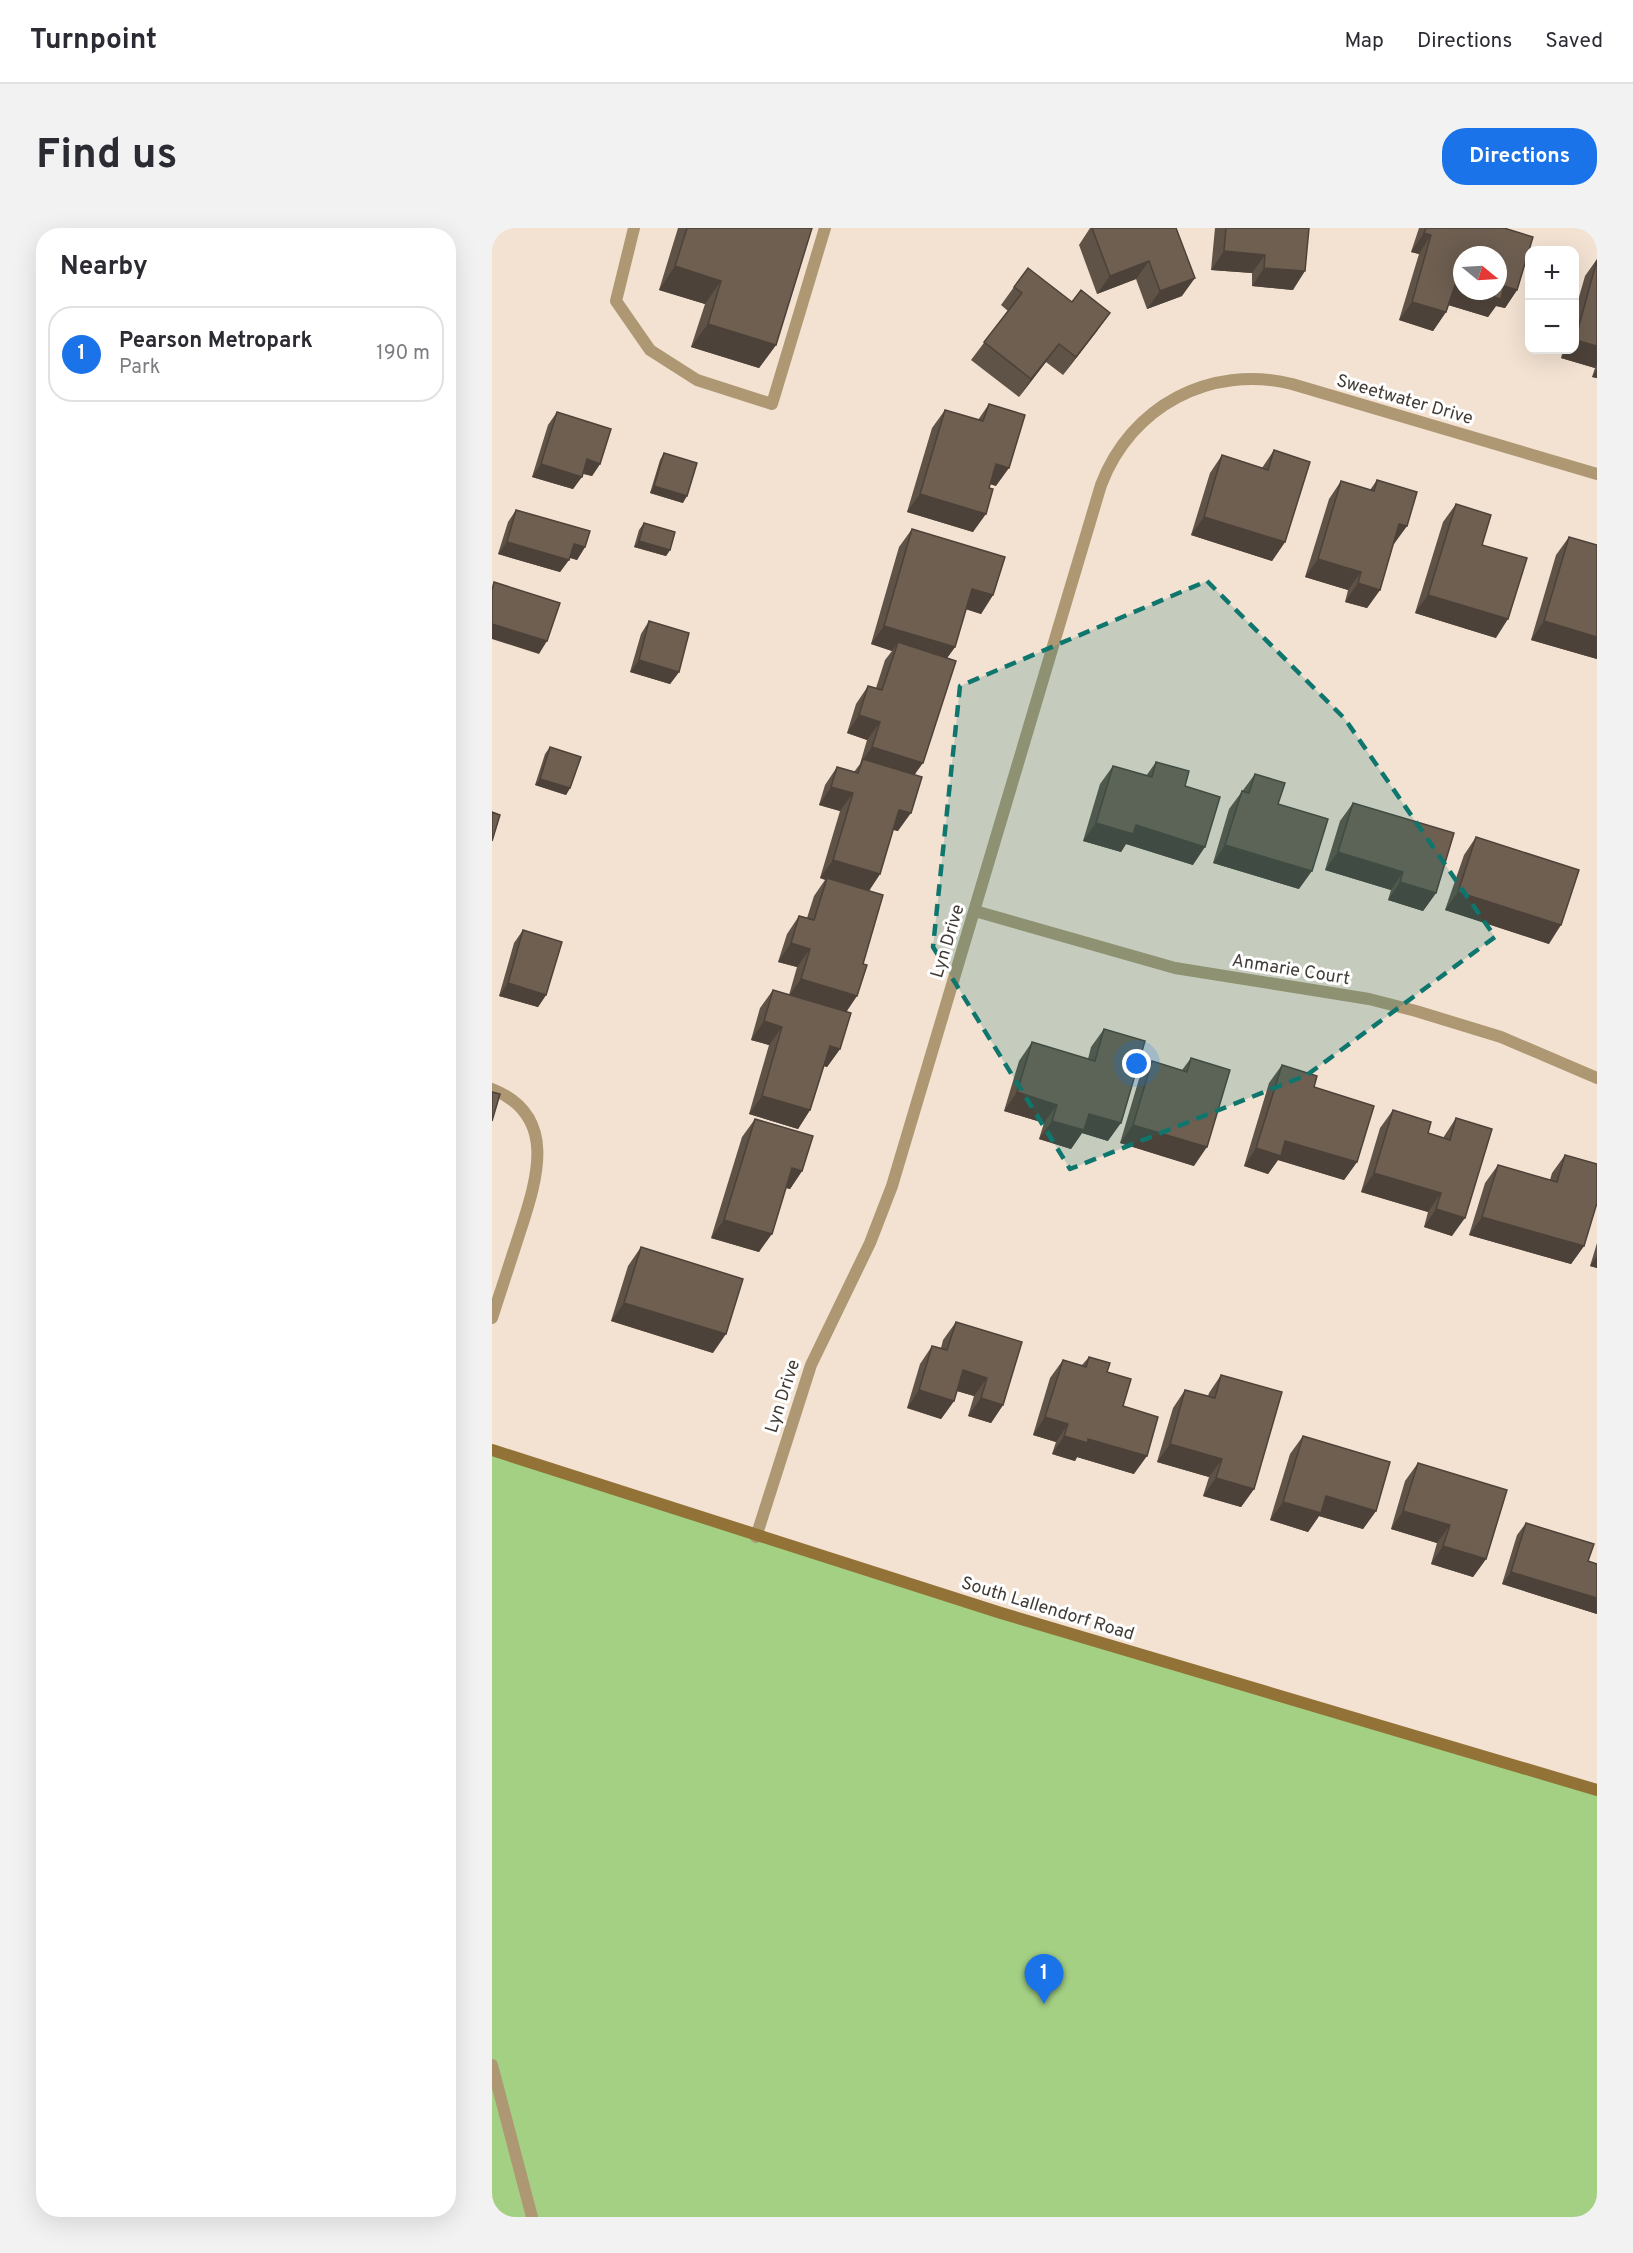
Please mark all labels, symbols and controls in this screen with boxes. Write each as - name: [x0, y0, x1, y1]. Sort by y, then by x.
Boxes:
- text: Turnpoint: [30, 23, 157, 59]
- text: Map: [1344, 28, 1384, 55]
- text: Directions: [1417, 28, 1512, 55]
- text: Saved: [1545, 28, 1603, 55]
- button: Directions: [1442, 128, 1597, 185]
- text: Find us: [36, 130, 177, 183]
- north arrow: [1453, 246, 1507, 300]
- map controls: [1525, 246, 1579, 354]
- button: +: [1525, 246, 1579, 300]
- text: Nearby: [60, 251, 148, 284]
- button: −: [1525, 300, 1579, 354]
- text: Pearson Metropark: [119, 328, 313, 355]
- text: 1: [78, 341, 86, 367]
- text: 190 m: [376, 341, 430, 367]
- text: Park: [119, 355, 160, 381]
- street label: Sweetwater Drive: [1334, 370, 1476, 431]
- street label: Lyn Drive: [926, 902, 971, 981]
- street label: Anmarie Court: [1230, 950, 1351, 991]
- your location: [1122, 1049, 1151, 1078]
- street label: Lyn Drive: [761, 1357, 806, 1436]
- street label: South Lallendorf Road: [958, 1572, 1137, 1647]
- pin: 1: [1024, 1954, 1064, 2004]

